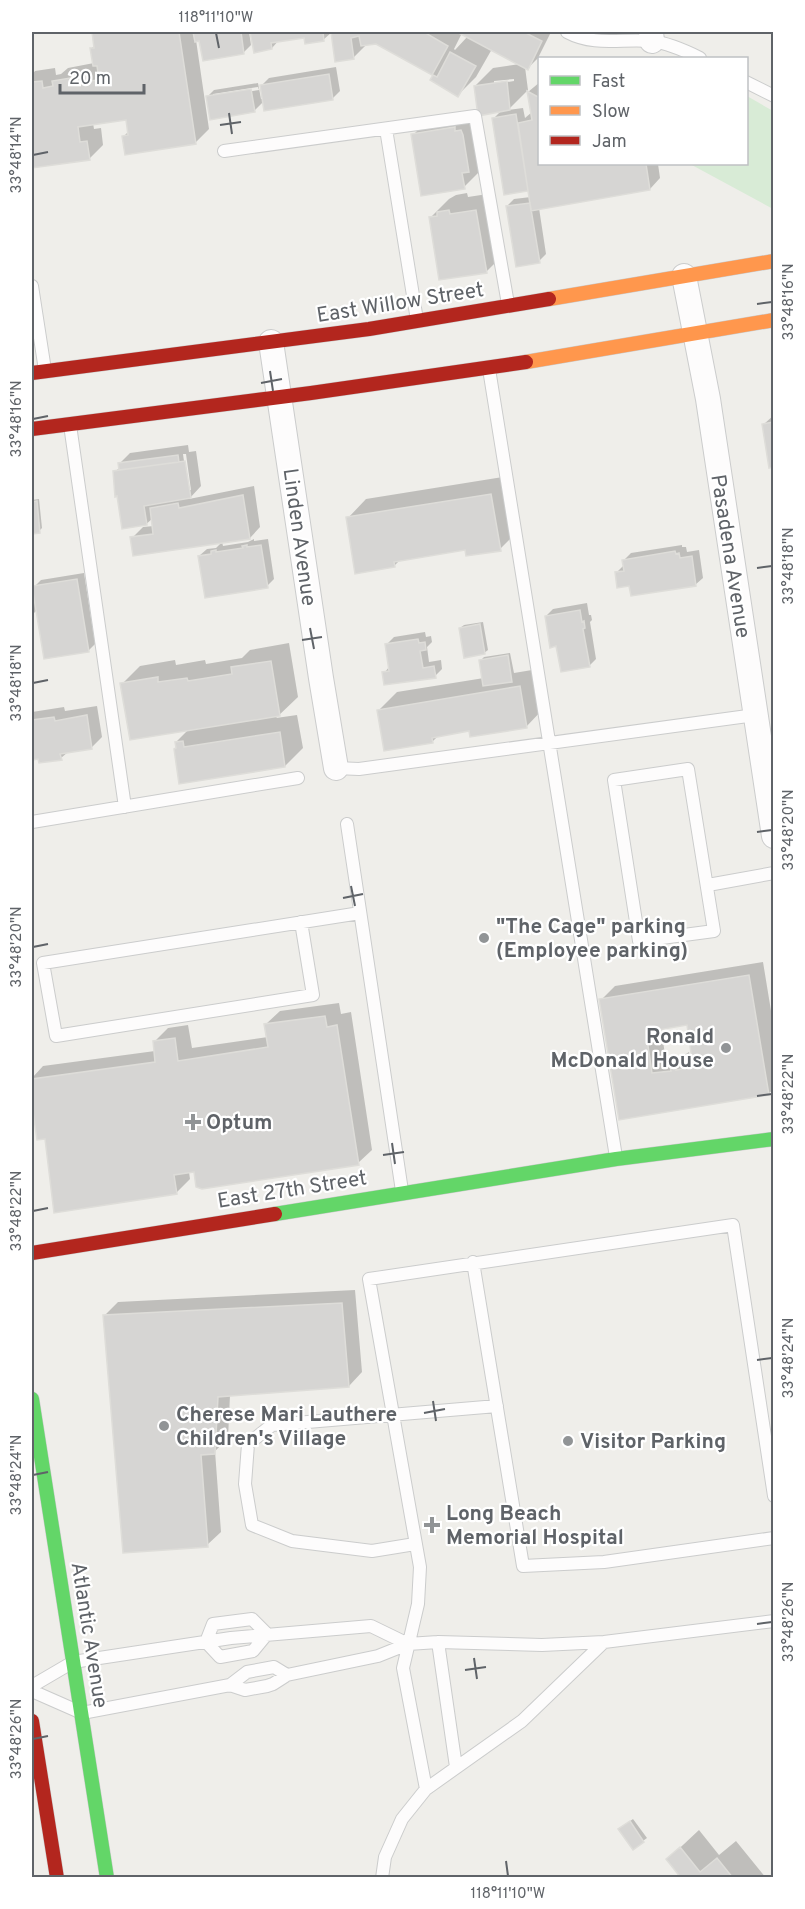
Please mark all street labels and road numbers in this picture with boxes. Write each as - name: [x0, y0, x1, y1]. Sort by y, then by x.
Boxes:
- street label: East Willow Street: [315, 277, 486, 330]
- street label: Linden Avenue: [275, 467, 322, 608]
- street label: Pasadena Avenue: [703, 472, 756, 640]
- street label: East 27th Street: [215, 1165, 369, 1216]
- street label: Atlantic Avenue: [64, 1560, 113, 1710]

